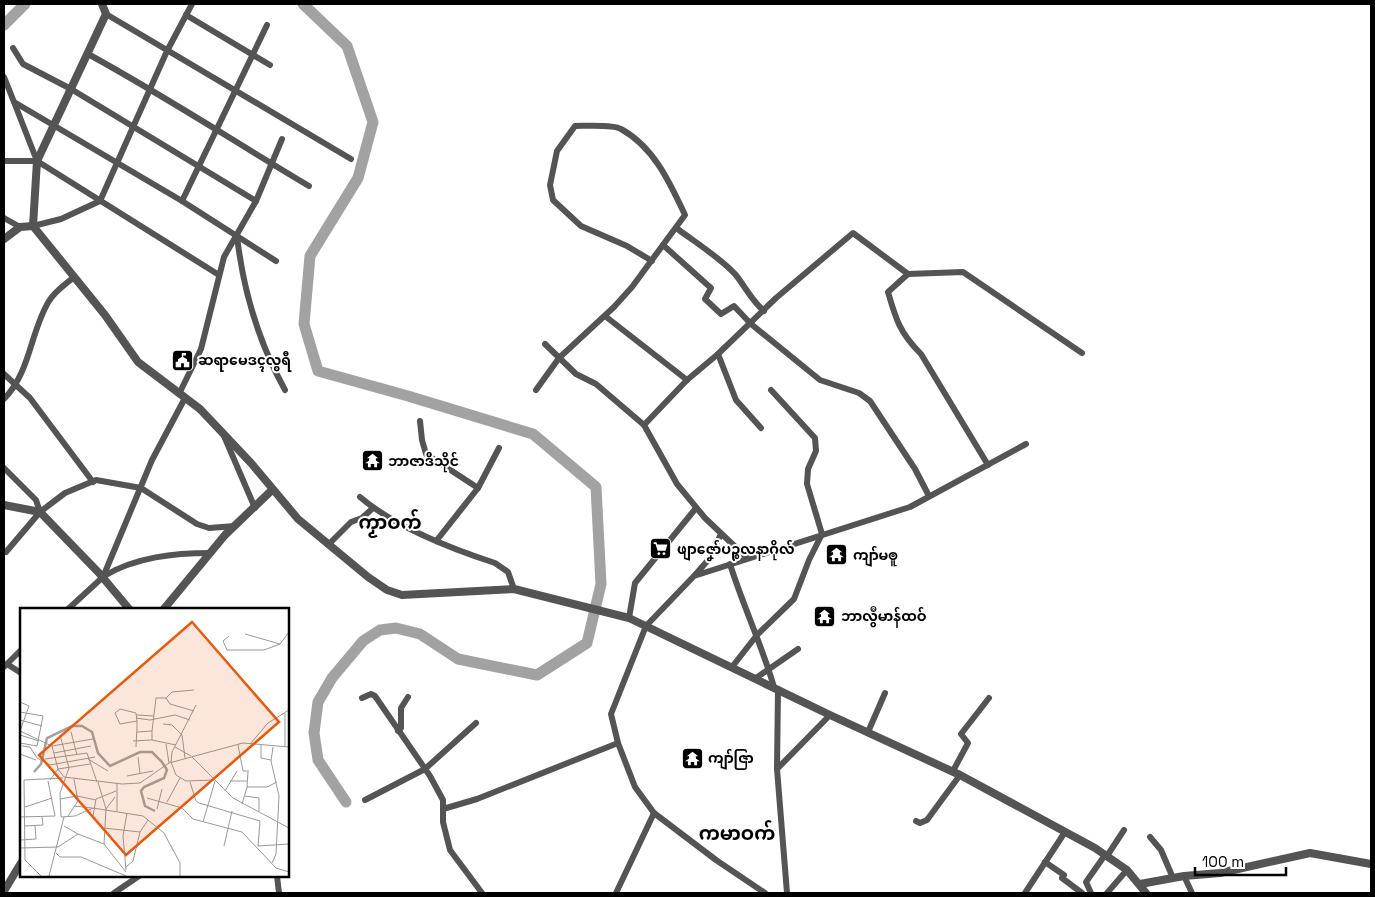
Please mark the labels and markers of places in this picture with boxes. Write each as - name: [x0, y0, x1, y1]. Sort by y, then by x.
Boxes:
- public building icon: ဆရာမေဒၚလွရီ: [170, 348, 194, 372]
- place label: ဆရာမေဒၚလွရီ: [198, 350, 292, 372]
- temple icon: ဘာဇာဒိသိုင်: [360, 449, 384, 473]
- place label: ဘာဇာဒိသိုင်: [388, 451, 459, 473]
- supermarket icon: ဖျာဇၞော်ပဉ္စလနာဂိုလ်: [649, 537, 673, 561]
- place label: ဖျာဇၞော်ပဉ္စလနာဂိုလ်: [677, 539, 794, 562]
- temple icon: ကျာ်မၜူ: [825, 543, 849, 567]
- place label: ကျာ်မၜူ: [853, 545, 898, 567]
- temple icon: ဘာလွဳမာန်ထဝ်: [813, 604, 837, 628]
- place label: ဘာလွဳမာန်ထဝ်: [841, 606, 927, 628]
- temple icon: ကျာ်ဇြာ: [680, 746, 704, 770]
- place label: ကျာ်ဇြာ: [708, 748, 754, 770]

